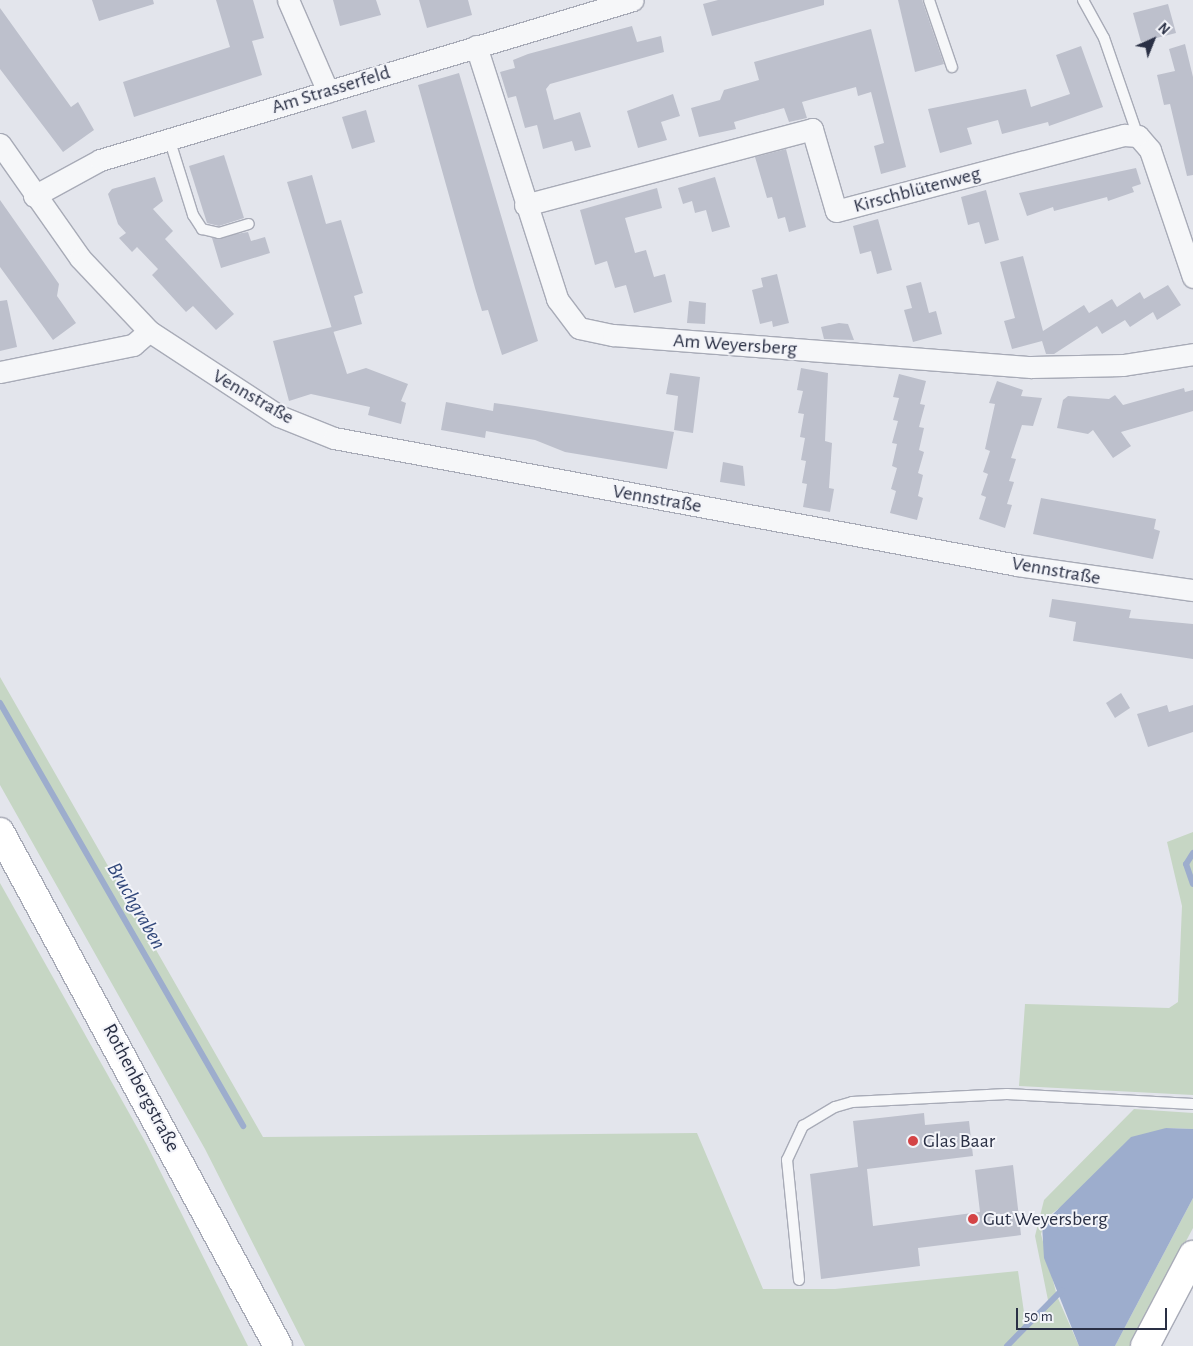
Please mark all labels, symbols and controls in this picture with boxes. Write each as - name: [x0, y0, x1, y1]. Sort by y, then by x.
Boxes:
- north arrow: [1128, 15, 1178, 65]
- text: N: [1155, 21, 1172, 38]
- street label: Am Strasserfeld: [269, 61, 393, 119]
- street label: Kirschblütenweg: [851, 162, 983, 218]
- street label: Am Weyersberg: [672, 329, 798, 361]
- street label: Vennstraße: [208, 364, 298, 430]
- street label: Vennstraße: [611, 479, 703, 519]
- street label: Vennstraße: [1010, 551, 1102, 591]
- water label: Bruchgraben: [101, 858, 171, 954]
- street label: Rothenbergstraße: [97, 1020, 185, 1156]
- place label: Glas Baar: [923, 1129, 995, 1153]
- marker: Glas Baar: [907, 1135, 919, 1147]
- place label: Gut Weyersberg: [983, 1207, 1108, 1231]
- marker: Gut Weyersberg: [967, 1213, 979, 1225]
- scale bar: [1018, 1298, 1169, 1330]
- text: 50 m: [1024, 1309, 1053, 1324]

